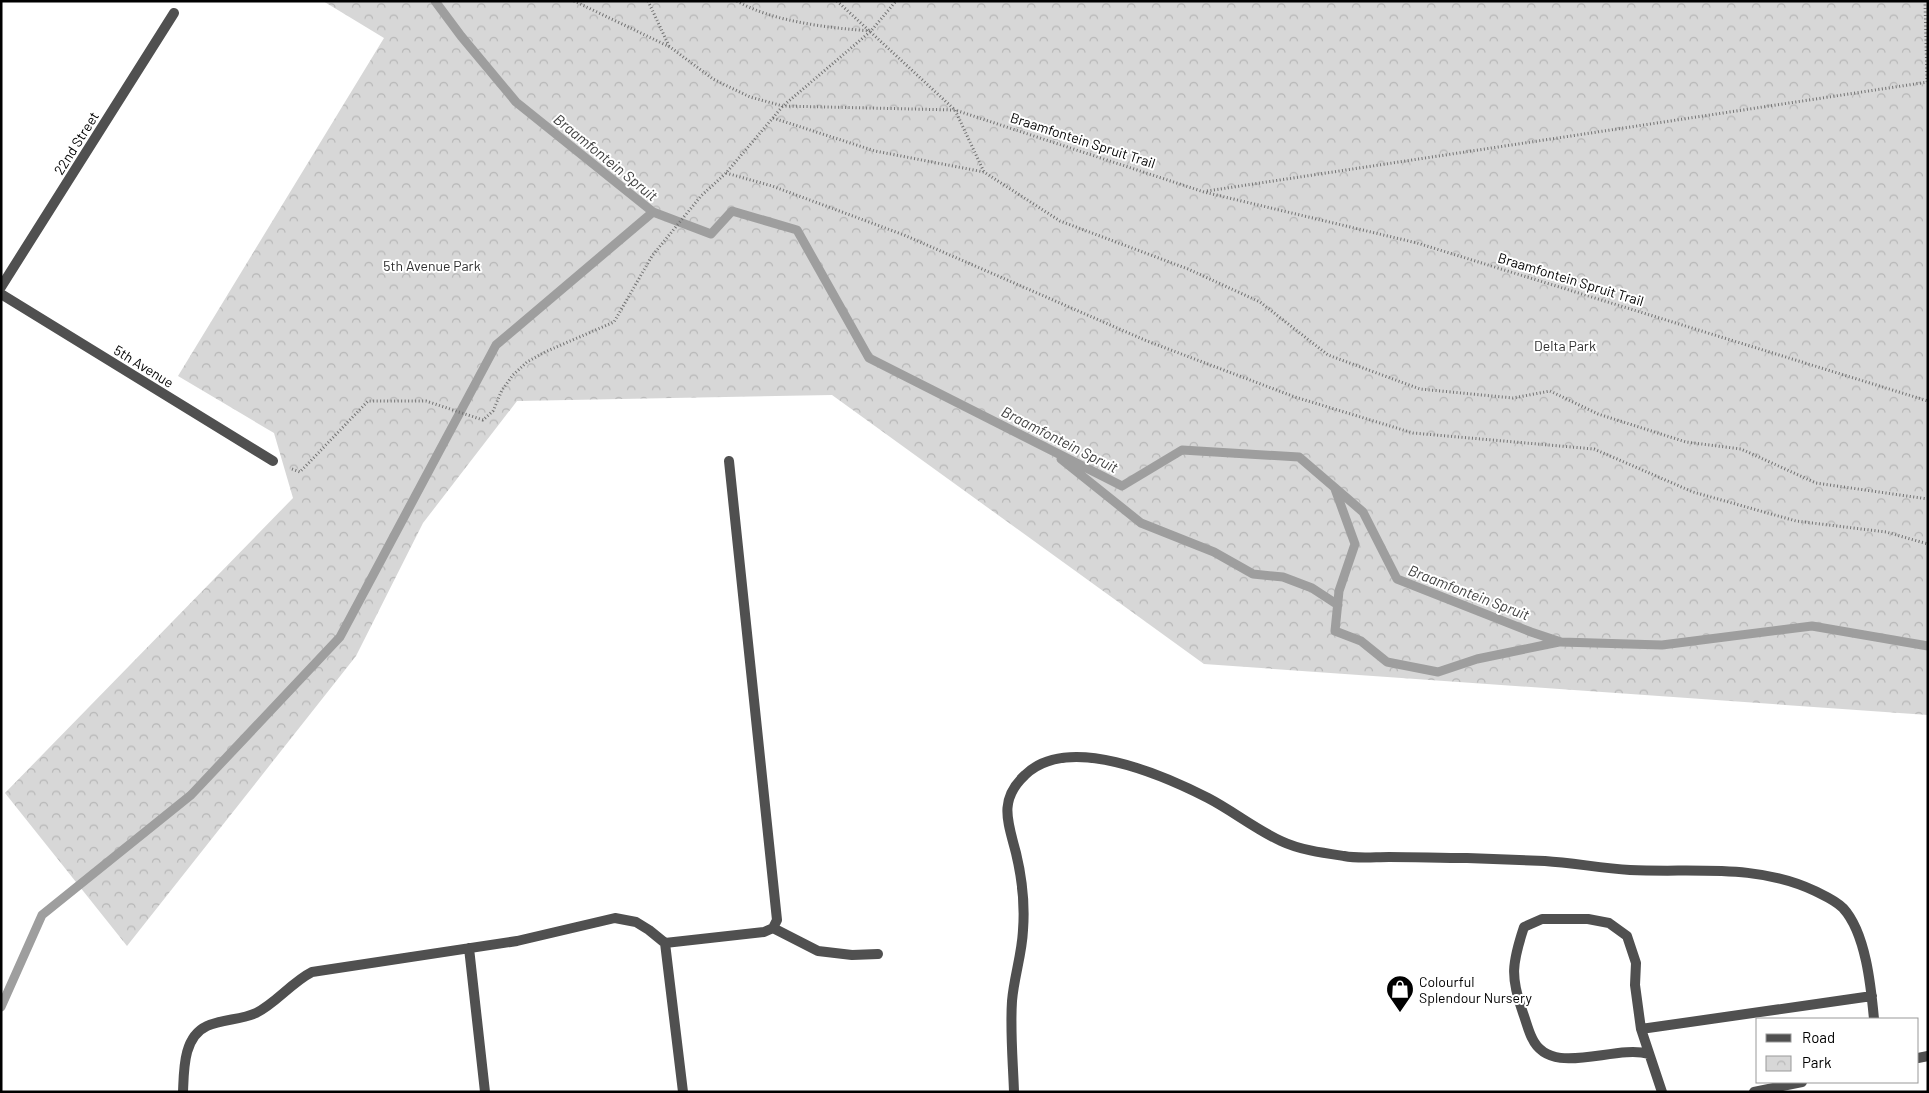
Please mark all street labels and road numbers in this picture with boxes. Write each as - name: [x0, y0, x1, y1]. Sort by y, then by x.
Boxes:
- street label: 22nd Street: [50, 108, 102, 178]
- street label: Braamfontein Spruit Trail: [1008, 108, 1158, 172]
- street label: Braamfontein Spruit Trail: [1496, 249, 1646, 309]
- street label: 5th Avenue: [111, 341, 177, 391]

